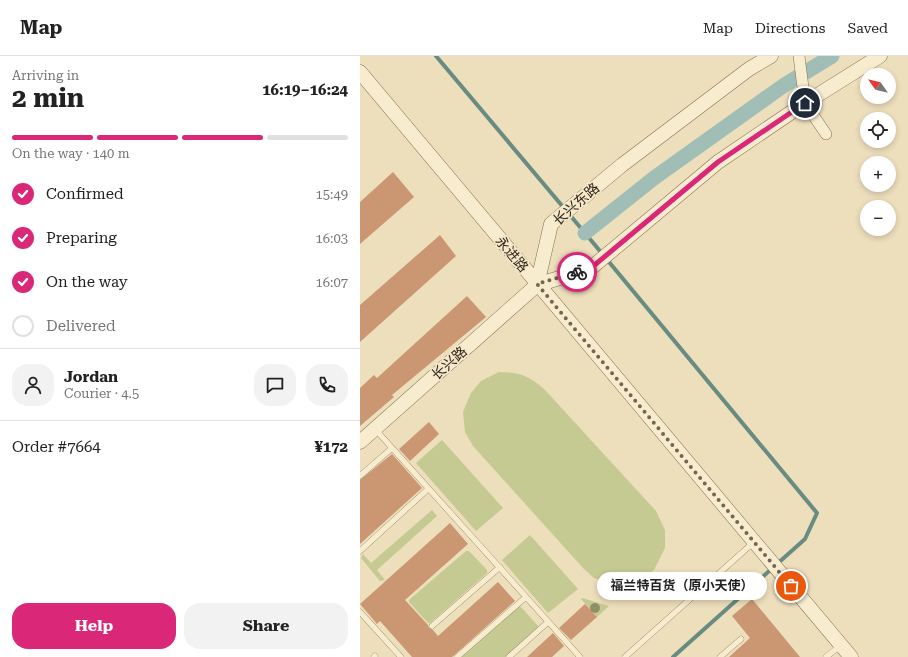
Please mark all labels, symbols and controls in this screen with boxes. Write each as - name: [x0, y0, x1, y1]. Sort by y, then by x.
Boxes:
- text: Map: [20, 16, 62, 39]
- text: Map: [703, 20, 733, 36]
- text: Directions: [755, 20, 825, 36]
- text: Saved: [847, 20, 888, 36]
- text: Arriving in: [12, 68, 79, 83]
- north arrow: [860, 68, 896, 104]
- map controls: [860, 68, 896, 236]
- text: 16:19–16:24: [262, 81, 348, 99]
- text: 2 min: [12, 83, 84, 113]
- pin: [788, 86, 822, 120]
- icon: home: [794, 92, 816, 114]
- button: locate: [860, 112, 896, 148]
- text: On the way · 140 m: [12, 146, 129, 161]
- button: +: [860, 156, 896, 192]
- street label: 长兴东路: [550, 180, 602, 228]
- icon: check: [12, 183, 34, 205]
- text: Confirmed: [46, 185, 124, 203]
- text: 15:49: [316, 187, 348, 202]
- button: −: [860, 200, 896, 236]
- icon: check: [12, 227, 34, 249]
- text: Preparing: [46, 229, 117, 247]
- text: 16:03: [316, 231, 348, 246]
- street label: 永进路: [492, 233, 532, 275]
- courier: [557, 252, 597, 292]
- icon: bike: [566, 261, 588, 283]
- icon: check: [12, 271, 34, 293]
- text: On the way: [46, 273, 128, 291]
- text: 16:07: [316, 275, 348, 290]
- text: Delivered: [46, 317, 116, 335]
- street label: 长兴路: [428, 343, 470, 383]
- button: person: [12, 364, 54, 406]
- button: chat: [254, 364, 296, 406]
- button: phone: [306, 364, 348, 406]
- text: Jordan: [64, 368, 118, 386]
- text: Courier · 4.5: [64, 386, 139, 401]
- text: Order #7664: [12, 438, 101, 456]
- text: ¥172: [314, 438, 348, 456]
- pin: [774, 569, 808, 603]
- callout: 福兰特百货（原小天使）: [597, 572, 767, 600]
- icon: bag: [780, 575, 802, 597]
- text: 福兰特百货（原小天使）: [610, 578, 754, 593]
- button: Help: [12, 603, 176, 649]
- button: Share: [184, 603, 348, 649]

